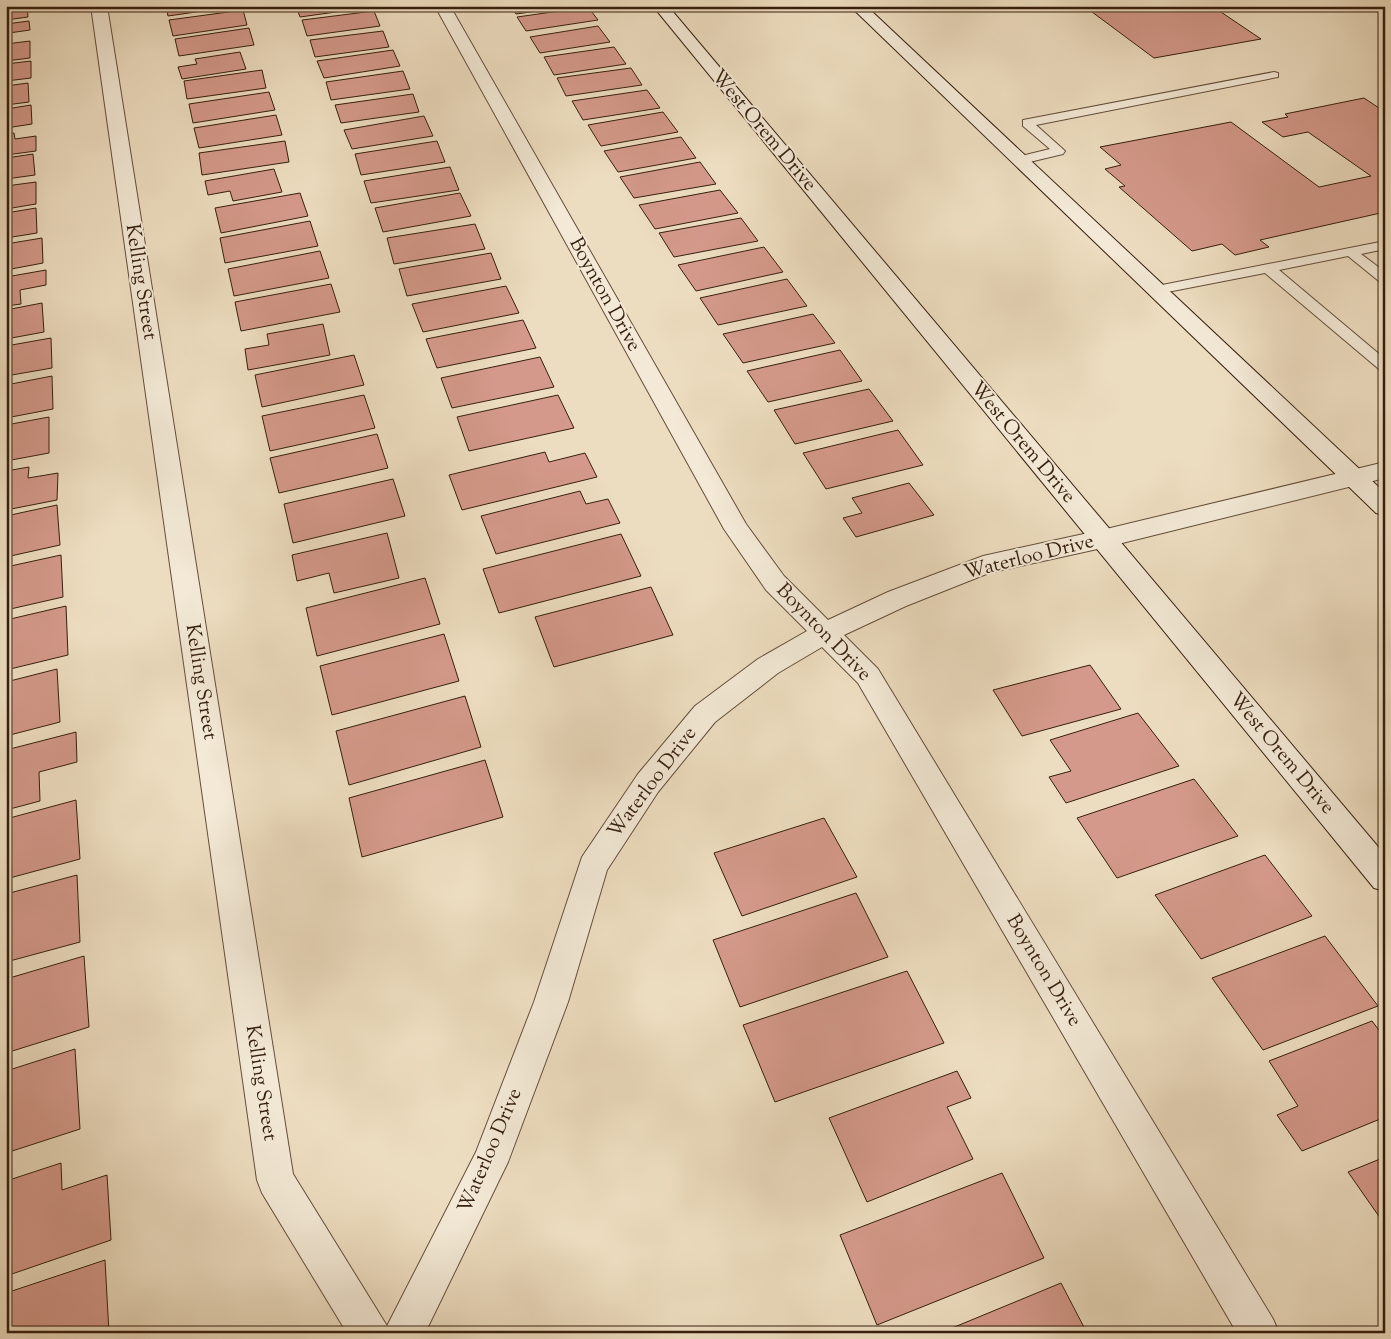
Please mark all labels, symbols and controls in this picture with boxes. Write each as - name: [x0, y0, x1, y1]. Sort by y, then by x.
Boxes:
- street label: West Orem Drive: [703, 64, 823, 198]
- street label: Kelling Street: [117, 222, 163, 342]
- street label: Boynton Drive: [561, 233, 647, 357]
- street label: West Orem Drive: [962, 376, 1082, 510]
- street label: Waterloo Drive: [961, 528, 1097, 588]
- street label: Boynton Drive: [769, 577, 877, 689]
- street label: Kelling Street: [177, 622, 223, 742]
- street label: West Orem Drive: [1221, 687, 1341, 821]
- street label: Waterloo Drive: [601, 721, 705, 845]
- street label: Boynton Drive: [998, 909, 1088, 1033]
- street label: Kelling Street: [237, 1023, 283, 1143]
- street label: Waterloo Drive: [452, 1084, 530, 1218]

